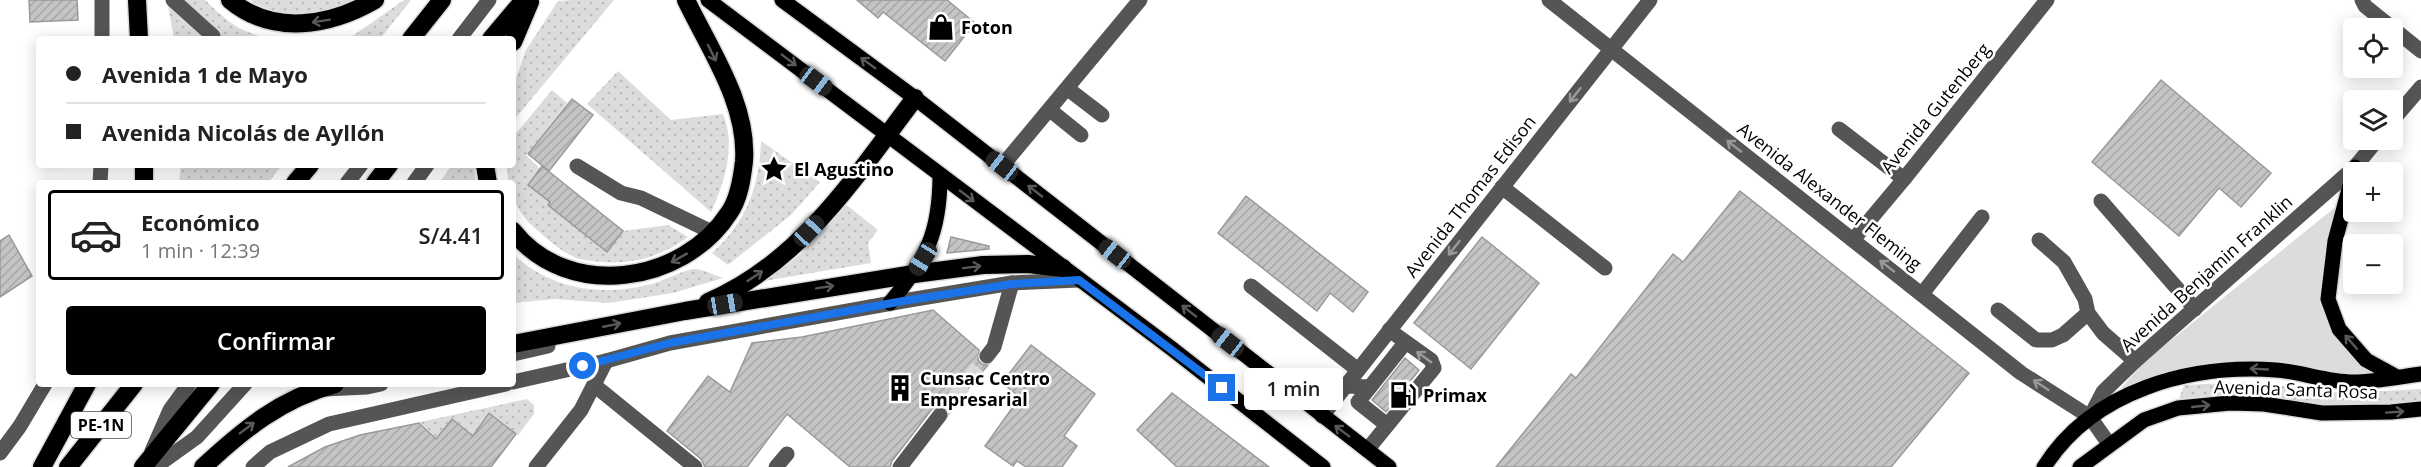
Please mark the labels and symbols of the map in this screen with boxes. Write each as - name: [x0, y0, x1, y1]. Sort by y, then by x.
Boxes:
- shop icon: Foton: [926, 12, 956, 42]
- place label: Foton: [961, 15, 1013, 39]
- one-way arrow: [311, 16, 331, 27]
- street label: Avenida Gutenberg: [1875, 37, 1995, 178]
- one-way arrow: [706, 43, 718, 61]
- one-way arrow: [780, 54, 796, 67]
- one-way arrow: [861, 57, 877, 69]
- car: [796, 63, 836, 99]
- one-way arrow: [1569, 86, 1582, 102]
- street label: Avenida Thomas Edison: [1399, 110, 1541, 282]
- street label: Avenida Alexander Fleming: [1733, 117, 1927, 276]
- one-way arrow: [1726, 139, 1742, 152]
- car: [982, 148, 1022, 184]
- place icon: El Agustino: [759, 154, 789, 184]
- place label: El Agustino: [794, 157, 894, 181]
- one-way arrow: [1027, 185, 1043, 198]
- one-way arrow: [959, 189, 975, 202]
- street label: Avenida Benjamin Franklin: [2115, 189, 2297, 357]
- car: [790, 212, 828, 250]
- car: [1095, 236, 1135, 272]
- car: [906, 239, 940, 279]
- one-way arrow: [1448, 239, 1461, 255]
- one-way arrow: [671, 252, 688, 264]
- one-way arrow: [1879, 260, 1895, 273]
- one-way arrow: [961, 261, 981, 272]
- one-way arrow: [746, 269, 763, 281]
- one-way arrow: [815, 282, 834, 293]
- car: [706, 292, 744, 316]
- one-way arrow: [1181, 305, 1197, 318]
- one-way arrow: [601, 319, 621, 330]
- car: [1208, 324, 1248, 360]
- one-way arrow: [2344, 335, 2358, 350]
- one-way arrow: [1417, 351, 1433, 363]
- route start: [569, 352, 596, 379]
- one-way arrow: [2250, 364, 2270, 375]
- place label: Cunsac Centro Empresarial: [920, 366, 1050, 411]
- callout: 1 min: [1243, 367, 1342, 409]
- building icon: Cunsac Centro Empresarial: [885, 373, 915, 403]
- route end: [1208, 374, 1235, 401]
- street label: Avenida Santa Rosa: [2213, 374, 2379, 404]
- one-way arrow: [2033, 379, 2050, 391]
- fuel station icon: Primax: [1388, 380, 1418, 410]
- place label: Primax: [1423, 383, 1488, 407]
- one-way arrow: [2190, 400, 2210, 411]
- one-way arrow: [2384, 406, 2404, 417]
- road number: PE-1N: [71, 412, 131, 438]
- one-way arrow: [238, 422, 254, 435]
- one-way arrow: [1335, 425, 1351, 438]

